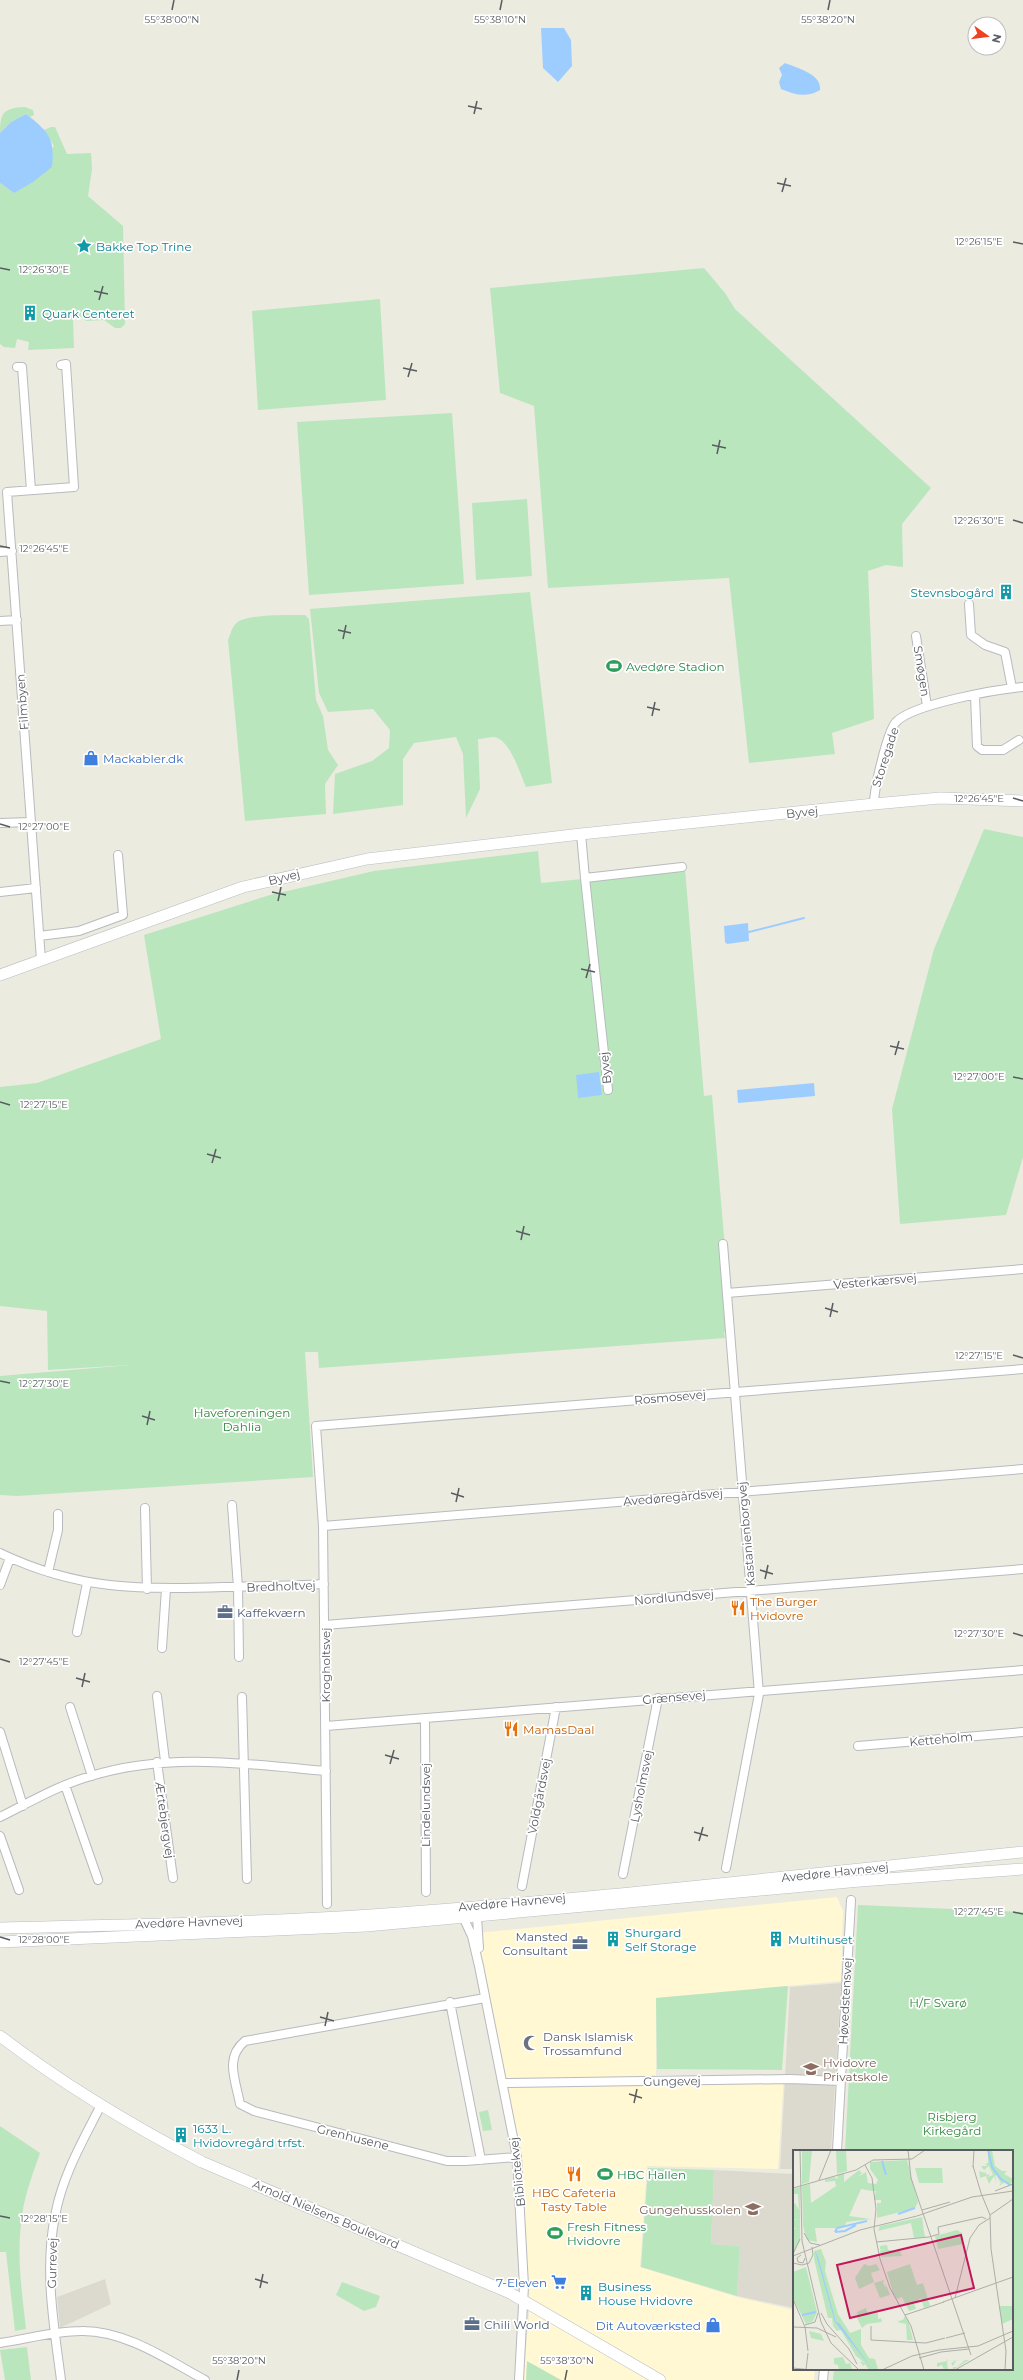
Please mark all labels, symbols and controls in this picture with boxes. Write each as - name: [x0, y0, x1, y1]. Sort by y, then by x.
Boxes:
- text: 55°38'00"N: [145, 13, 199, 26]
- text: 55°38'10"N: [474, 13, 526, 26]
- text: 55°38'20"N: [801, 13, 855, 26]
- north arrow: [967, 16, 1007, 56]
- text: N: [989, 32, 1005, 44]
- text: 12°26'15"E: [955, 235, 1003, 248]
- place icon: Bakke Top Trine: [75, 237, 93, 255]
- place label: Bakke Top Trine: [96, 239, 192, 254]
- text: 12°26'30"E: [19, 263, 70, 276]
- building icon: Quark Centeret: [21, 304, 39, 322]
- place label: Quark Centeret: [42, 306, 135, 321]
- text: 12°26'30"E: [954, 514, 1005, 527]
- text: 12°26'45"E: [19, 542, 69, 555]
- building icon: Stevnsbogård: [997, 583, 1015, 601]
- place label: Stevnsbogård: [911, 585, 994, 600]
- street label: Smøgen: [911, 645, 933, 697]
- sports icon: Avedøre Stadion: [605, 657, 623, 675]
- place label: Avedøre Stadion: [626, 659, 725, 674]
- street label: Filmbyen: [13, 673, 31, 731]
- street label: Storegade: [868, 725, 902, 789]
- shop icon: Mackabler.dk: [82, 749, 100, 767]
- place label: Mackabler.dk: [103, 751, 184, 766]
- text: 12°26'45"E: [954, 792, 1004, 805]
- street label: Byvej: [785, 803, 819, 821]
- text: 12°27'00"E: [18, 820, 70, 833]
- street label: Byvej: [267, 866, 301, 888]
- street label: Byvej: [596, 1051, 614, 1085]
- text: 12°27'00"E: [953, 1070, 1005, 1083]
- text: 12°27'15"E: [20, 1098, 68, 1111]
- street label: Vesterkærsvej: [833, 1270, 917, 1292]
- text: 12°27'15"E: [955, 1349, 1003, 1362]
- text: 12°27'30"E: [19, 1377, 70, 1390]
- street label: Rosmosevej: [633, 1386, 707, 1408]
- park label: Haveforeningen Dahlia: [194, 1405, 290, 1434]
- street label: Kastanienborgvej: [734, 1481, 758, 1587]
- street label: Avedøregårdsvej: [623, 1485, 723, 1509]
- street label: Bredholtvej: [246, 1577, 316, 1595]
- street label: Nordlundsvej: [633, 1586, 715, 1608]
- place label: The Burger Hvidovre: [750, 1594, 818, 1623]
- restaurant icon: The Burger Hvidovre: [729, 1599, 747, 1617]
- office icon: Kaffekværn: [216, 1603, 234, 1621]
- place label: Kaffekværn: [237, 1605, 306, 1620]
- text: 12°27'30"E: [954, 1627, 1005, 1640]
- street label: Krogholtsvej: [318, 1628, 333, 1702]
- text: 12°27'45"E: [19, 1655, 69, 1668]
- street label: Grænsevej: [642, 1687, 706, 1707]
- restaurant icon: MamasDaal: [502, 1720, 520, 1738]
- place label: MamasDaal: [523, 1722, 595, 1737]
- street label: Ketteholm: [909, 1729, 973, 1749]
- street label: Lysholmsvej: [627, 1749, 655, 1823]
- street label: Voldgårdsvej: [524, 1757, 554, 1835]
- street label: Lindelundsvej: [418, 1763, 433, 1847]
- street label: Ærtebjergvej: [152, 1781, 178, 1859]
- street label: Avedøre Havnevej: [781, 1859, 889, 1885]
- street label: Avedøre Havnevej: [458, 1890, 566, 1914]
- text: 12°27'45"E: [954, 1905, 1004, 1918]
- street label: Avedøre Havnevej: [135, 1913, 243, 1931]
- place label: Shurgard Self Storage: [625, 1925, 697, 1954]
- place label: Mansted Consultant: [502, 1929, 568, 1958]
- building icon: Shurgard Self Storage: [604, 1930, 622, 1948]
- building icon: Multihuset: [767, 1930, 785, 1948]
- place label: Multihuset: [788, 1932, 853, 1947]
- text: 12°28'00"E: [18, 1933, 70, 1946]
- office icon: Mansted Consultant: [571, 1934, 589, 1952]
- street label: Høvedstensvej: [835, 1957, 855, 2045]
- park label: H/F Svarø: [909, 1995, 967, 2010]
- place label: Dansk Islamisk Trossamfund: [543, 2029, 634, 2058]
- mosque icon: Dansk Islamisk Trossamfund: [522, 2034, 540, 2052]
- place label: Hvidovre Privatskole: [823, 2055, 888, 2084]
- school or university icon: Hvidovre Privatskole: [802, 2060, 820, 2078]
- street label: Gungevej: [643, 2073, 701, 2089]
- park label: Risbjerg Kirkegård: [923, 2109, 981, 2138]
- place label: 1633 L. Hvidovregård trfst.: [193, 2121, 305, 2150]
- street label: Grenhusene: [315, 2121, 391, 2153]
- building icon: 1633 L. Hvidovregård trfst.: [172, 2126, 190, 2144]
- street label: Bibliotekvej: [506, 2136, 528, 2208]
- inset map: [793, 2150, 1013, 2370]
- restaurant icon: HBC Cafeteria Tasty Table: [565, 2165, 583, 2183]
- sports icon: HBC Hallen: [596, 2165, 614, 2183]
- place label: HBC Hallen: [617, 2167, 686, 2182]
- street label: Arnold Nielsens Boulevard: [250, 2176, 402, 2252]
- place label: HBC Cafeteria Tasty Table: [532, 2185, 616, 2214]
- school or university icon: Gungehusskolen: [744, 2200, 762, 2218]
- place label: Gungehusskolen: [639, 2202, 741, 2217]
- text: 12°28'15"E: [20, 2212, 68, 2225]
- place label: Fresh Fitness Hvidovre: [567, 2219, 646, 2248]
- sports icon: Fresh Fitness Hvidovre: [546, 2224, 564, 2242]
- street label: Gurrevej: [44, 2238, 60, 2288]
- supermarket icon: 7-Eleven: [550, 2273, 568, 2291]
- place label: 7-Eleven: [496, 2275, 547, 2290]
- place label: Business House Hvidovre: [598, 2279, 693, 2308]
- building icon: Business House Hvidovre: [577, 2284, 595, 2302]
- office icon: Chili World: [463, 2315, 481, 2333]
- shop icon: Dit Autoværksted: [704, 2316, 722, 2334]
- place label: Chili World: [484, 2317, 550, 2332]
- place label: Dit Autoværksted: [596, 2318, 701, 2333]
- text: 55°38'20"N: [212, 2354, 266, 2367]
- text: 55°38'30"N: [540, 2354, 594, 2367]

